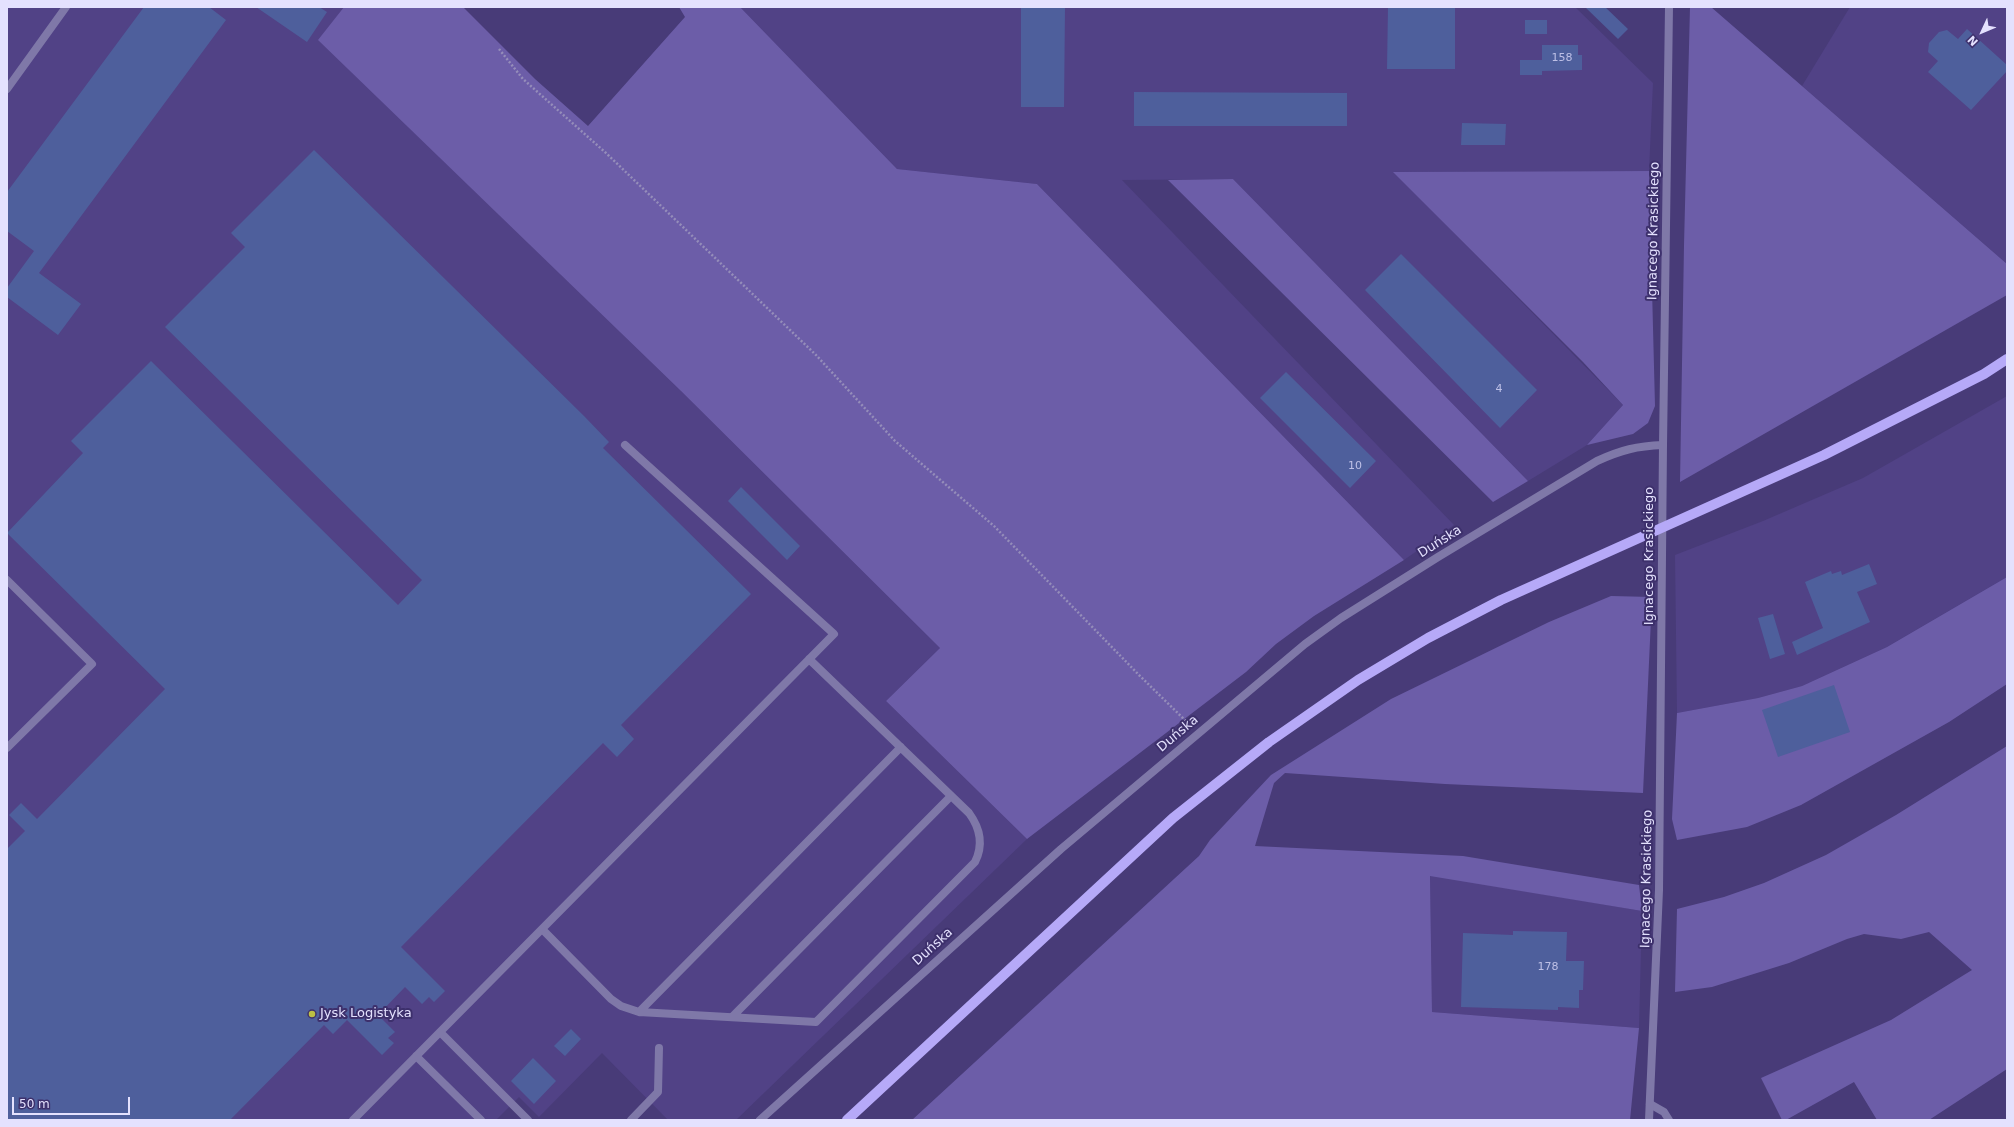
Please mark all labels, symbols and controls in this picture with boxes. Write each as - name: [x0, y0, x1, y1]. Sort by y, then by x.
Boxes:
- north arrow: [1962, 12, 2002, 52]
- text: N: [1965, 33, 1981, 49]
- house number: 158: [1552, 51, 1572, 65]
- street label: Ignacego Krasickiego: [1645, 162, 1663, 300]
- house number: 4: [1496, 382, 1502, 396]
- house number: 10: [1348, 459, 1362, 473]
- street label: Ignacego Krasickiego: [1642, 487, 1658, 625]
- street label: Duńska: [1415, 523, 1465, 561]
- street label: Duńska: [1154, 712, 1202, 756]
- street label: Ignacego Krasickiego: [1638, 810, 1656, 948]
- street label: Duńska: [910, 925, 956, 969]
- house number: 178: [1538, 960, 1558, 974]
- place label: Jysk Logistyka: [320, 1006, 412, 1022]
- marker: Jysk Logistyka: [307, 1009, 317, 1019]
- scale bar: [14, 1089, 132, 1115]
- text: 50 m: [19, 1097, 50, 1111]

